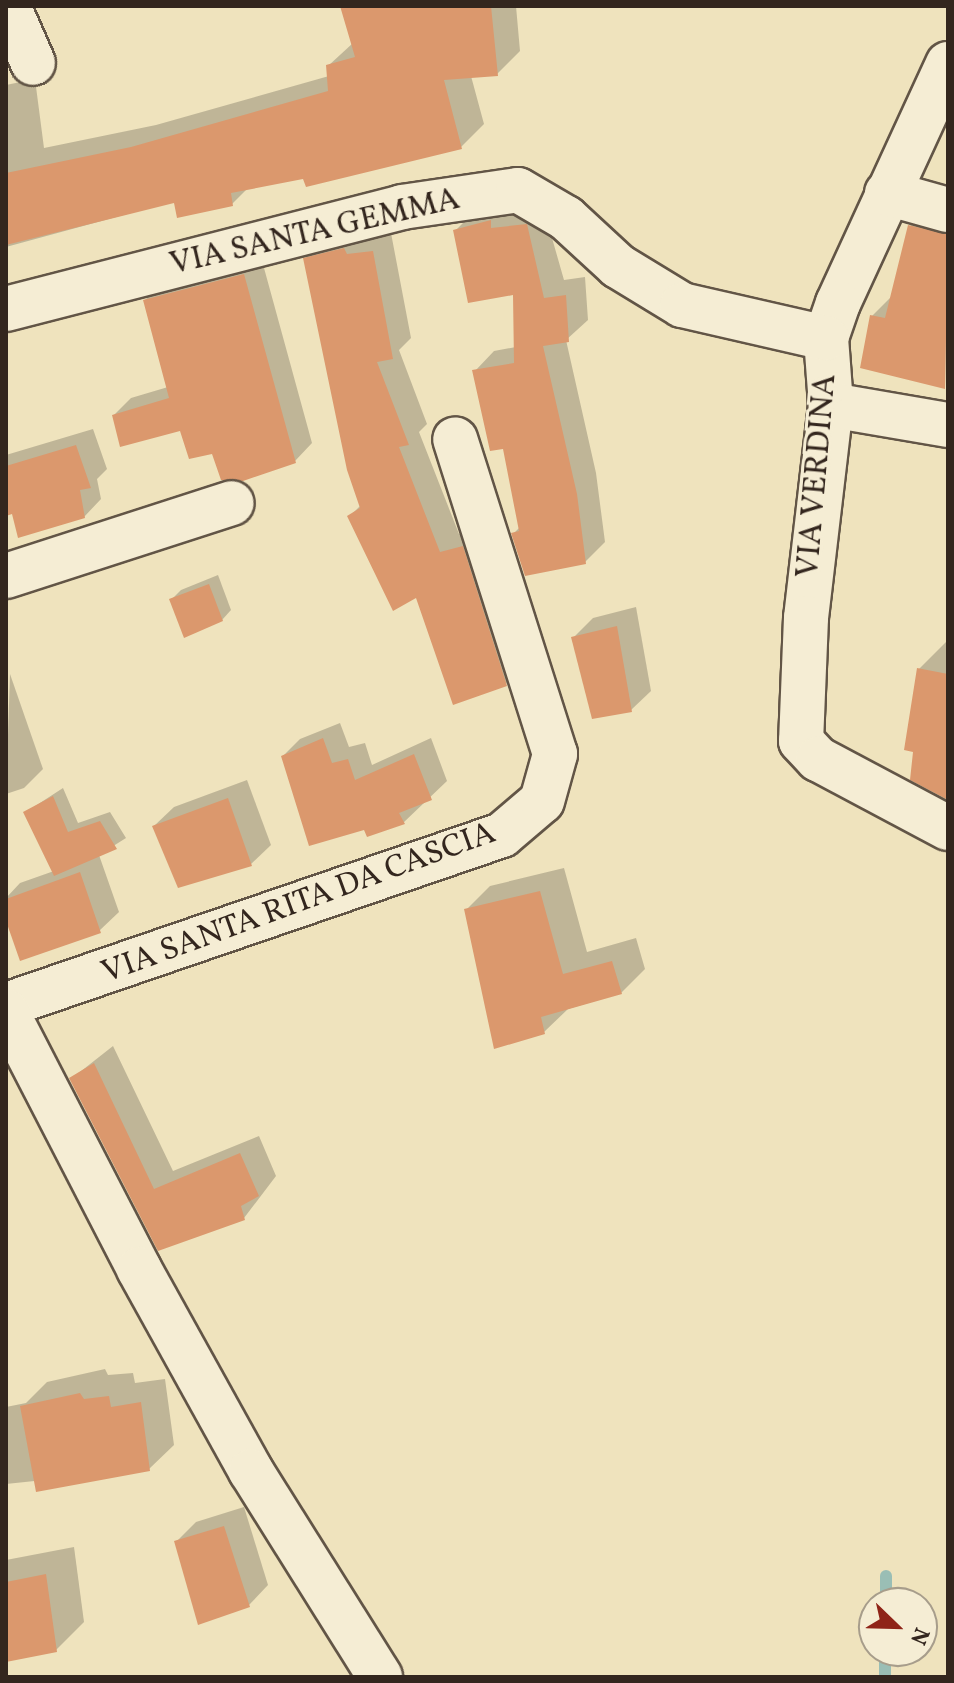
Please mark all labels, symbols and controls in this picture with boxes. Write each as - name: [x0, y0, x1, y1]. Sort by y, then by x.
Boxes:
- street label: VIA SANTA GEMMA: [166, 181, 464, 285]
- street label: VIA VERDINA: [790, 372, 846, 580]
- street label: VIA SANTA RITA DA CASCIA: [97, 815, 501, 993]
- north arrow: [858, 1587, 938, 1667]
- text: N: [901, 1622, 936, 1649]

